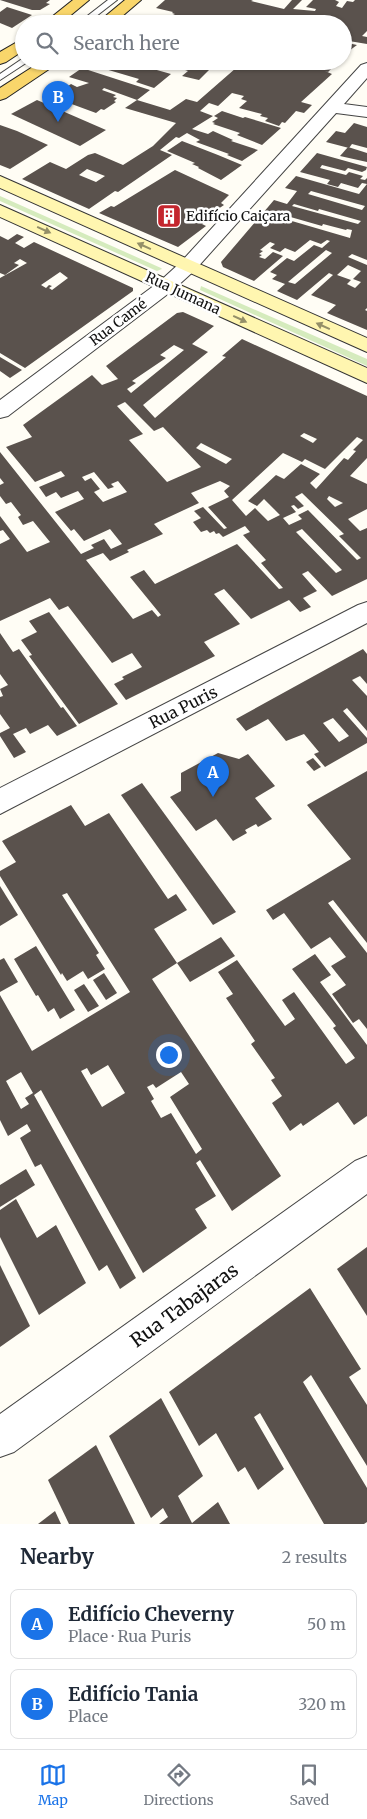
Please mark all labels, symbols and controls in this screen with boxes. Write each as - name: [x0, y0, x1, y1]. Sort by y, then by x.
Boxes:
- search box: [15, 15, 352, 70]
- icon: search: [33, 29, 61, 57]
- text: Search here: [73, 31, 180, 55]
- pin: B: [42, 81, 74, 122]
- building icon: Edifício Caiçara: [156, 203, 182, 229]
- place label: Edifício Caiçara: [186, 207, 291, 225]
- one-way arrow: [37, 226, 51, 234]
- one-way arrow: [137, 241, 151, 249]
- street label: Rua Jumana: [143, 268, 224, 318]
- street label: Rua Camé: [86, 295, 150, 349]
- one-way arrow: [233, 316, 247, 324]
- one-way arrow: [315, 322, 330, 331]
- street label: Rua Puris: [146, 681, 221, 733]
- pin: A: [197, 756, 229, 797]
- your location: [156, 1042, 182, 1068]
- street label: Rua Tabajaras: [125, 1258, 243, 1352]
- text: Nearby: [20, 1543, 94, 1570]
- text: 2 results: [282, 1547, 347, 1567]
- text: Edifício Cheverny: [68, 1602, 234, 1626]
- text: A: [31, 1614, 43, 1634]
- text: 50 m: [307, 1614, 346, 1634]
- text: Place · Rua Puris: [68, 1626, 191, 1646]
- text: Edifício Tania: [68, 1682, 198, 1706]
- text: B: [31, 1694, 43, 1714]
- text: 320 m: [298, 1694, 346, 1714]
- text: Place: [68, 1706, 108, 1726]
- tab: Map: [38, 1761, 68, 1809]
- tab: Directions: [144, 1761, 214, 1809]
- tab: Saved: [289, 1761, 329, 1809]

